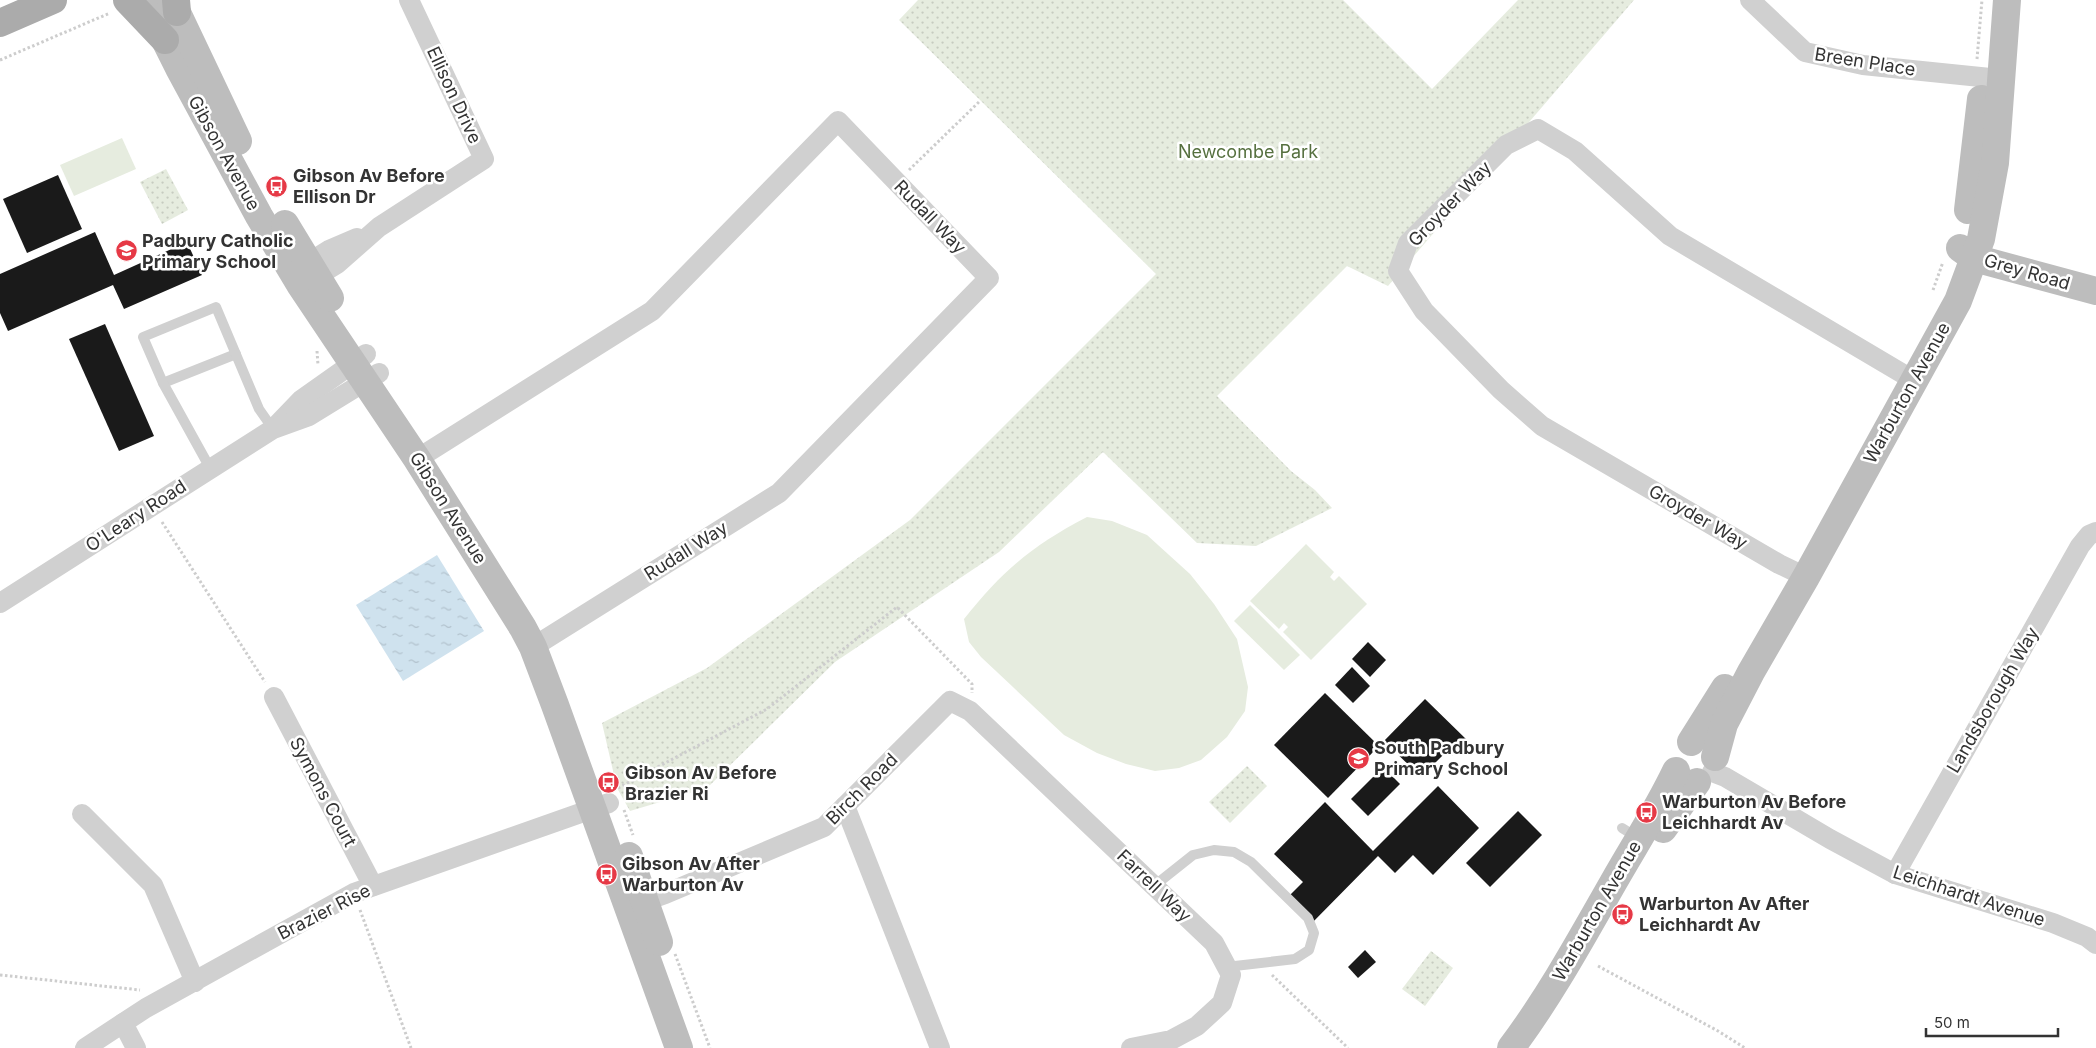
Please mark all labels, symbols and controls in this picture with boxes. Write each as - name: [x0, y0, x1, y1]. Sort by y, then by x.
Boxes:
- street label: Ellison Drive: [423, 43, 486, 147]
- street label: Breen Place: [1813, 43, 1917, 80]
- street label: Gibson Avenue: [184, 92, 265, 214]
- park label: Newcombe Park: [1178, 141, 1318, 162]
- street label: Groyder Way: [1404, 157, 1495, 251]
- place label: Gibson Av Before Ellison Dr: [293, 165, 445, 207]
- bus stop icon: Gibson Av Before Ellison Dr: [265, 174, 289, 198]
- street label: Rudall Way: [890, 176, 971, 258]
- place label: Padbury Catholic Primary School: [142, 230, 294, 272]
- school or university icon: Padbury Catholic Primary School: [114, 239, 138, 263]
- street label: Grey Road: [1982, 249, 2073, 294]
- street label: Warburton Avenue: [1859, 319, 1954, 467]
- street label: Gibson Avenue: [406, 448, 491, 568]
- street label: O'Leary Road: [81, 475, 190, 556]
- street label: Groyder Way: [1645, 480, 1751, 553]
- street label: Rudall Way: [640, 517, 731, 584]
- street label: Landsborough Way: [1942, 623, 2043, 776]
- street label: Symons Court: [286, 733, 361, 850]
- place label: South Padbury Primary School: [1374, 737, 1508, 779]
- school or university icon: South Padbury Primary School: [1346, 746, 1370, 770]
- street label: Birch Road: [822, 749, 902, 829]
- place label: Gibson Av Before Brazier Ri: [625, 762, 777, 804]
- bus stop icon: Gibson Av Before Brazier Ri: [597, 771, 621, 795]
- place label: Warburton Av Before Leichhardt Av: [1662, 791, 1846, 833]
- bus stop icon: Warburton Av Before Leichhardt Av: [1634, 800, 1658, 824]
- street label: Warburton Avenue: [1548, 837, 1645, 984]
- street label: Farrell Way: [1113, 845, 1196, 926]
- place label: Gibson Av After Warburton Av: [622, 853, 760, 895]
- street label: Leichhardt Avenue: [1890, 861, 2048, 930]
- bus stop icon: Gibson Av After Warburton Av: [594, 862, 618, 886]
- street label: Brazier Rise: [274, 879, 374, 944]
- place label: Warburton Av After Leichhardt Av: [1639, 893, 1809, 935]
- bus stop icon: Warburton Av After Leichhardt Av: [1611, 902, 1635, 926]
- scale bar: [1926, 1006, 2058, 1038]
- text: 50 m: [1934, 1013, 1970, 1032]

